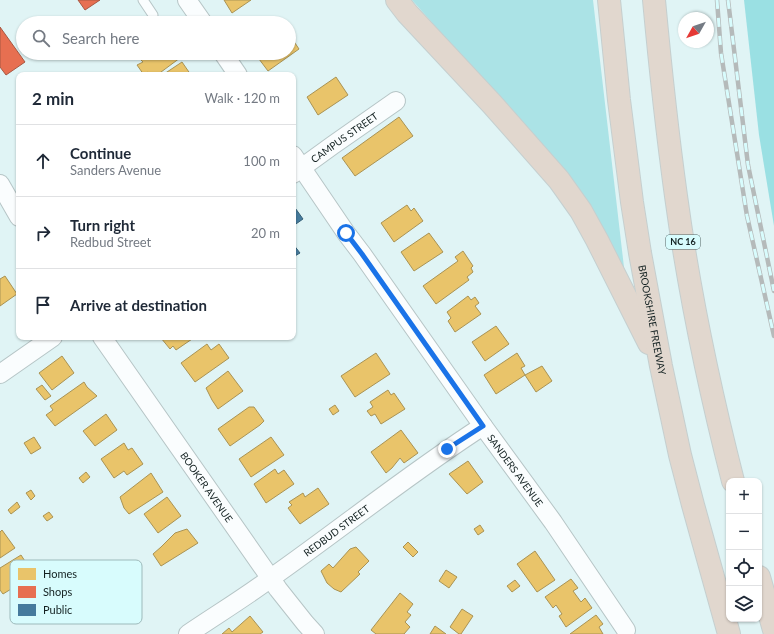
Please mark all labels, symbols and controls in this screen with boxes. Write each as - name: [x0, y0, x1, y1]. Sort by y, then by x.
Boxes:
- north arrow: [678, 12, 714, 48]
- search box: [16, 16, 296, 60]
- icon: search: [30, 27, 52, 49]
- text: Search here: [62, 29, 139, 47]
- text: 2 min: [32, 88, 74, 109]
- text: Walk · 120 m: [204, 90, 280, 106]
- street label: CAMPUS STREET: [308, 110, 380, 165]
- text: Continue: [70, 144, 131, 162]
- icon: ahead: [32, 150, 54, 172]
- text: 100 m: [243, 153, 280, 169]
- text: Sanders Avenue: [70, 162, 161, 178]
- text: Turn right: [70, 216, 135, 234]
- icon: right: [32, 222, 54, 244]
- route start: [337, 224, 355, 242]
- text: 20 m: [251, 225, 280, 241]
- text: Redbud Street: [70, 234, 151, 250]
- road number: NC 16: [666, 235, 700, 249]
- street label: BROOKSHIRE FREEWAY: [636, 264, 669, 377]
- icon: arrive: [32, 294, 54, 316]
- text: Arrive at destination: [70, 296, 207, 314]
- street label: SANDERS AVENUE: [485, 432, 546, 509]
- route end: [438, 440, 456, 458]
- street label: BOOKER AVENUE: [178, 450, 236, 525]
- map controls: [726, 478, 762, 622]
- button: +: [726, 478, 762, 514]
- street label: REDBUD STREET: [301, 502, 372, 559]
- button: −: [726, 514, 762, 550]
- button: locate: [726, 550, 762, 586]
- legend: [10, 560, 142, 624]
- text: Homes: [43, 567, 77, 580]
- text: Shops: [43, 585, 72, 598]
- button: layers: [726, 586, 762, 622]
- text: Public: [43, 603, 72, 616]

